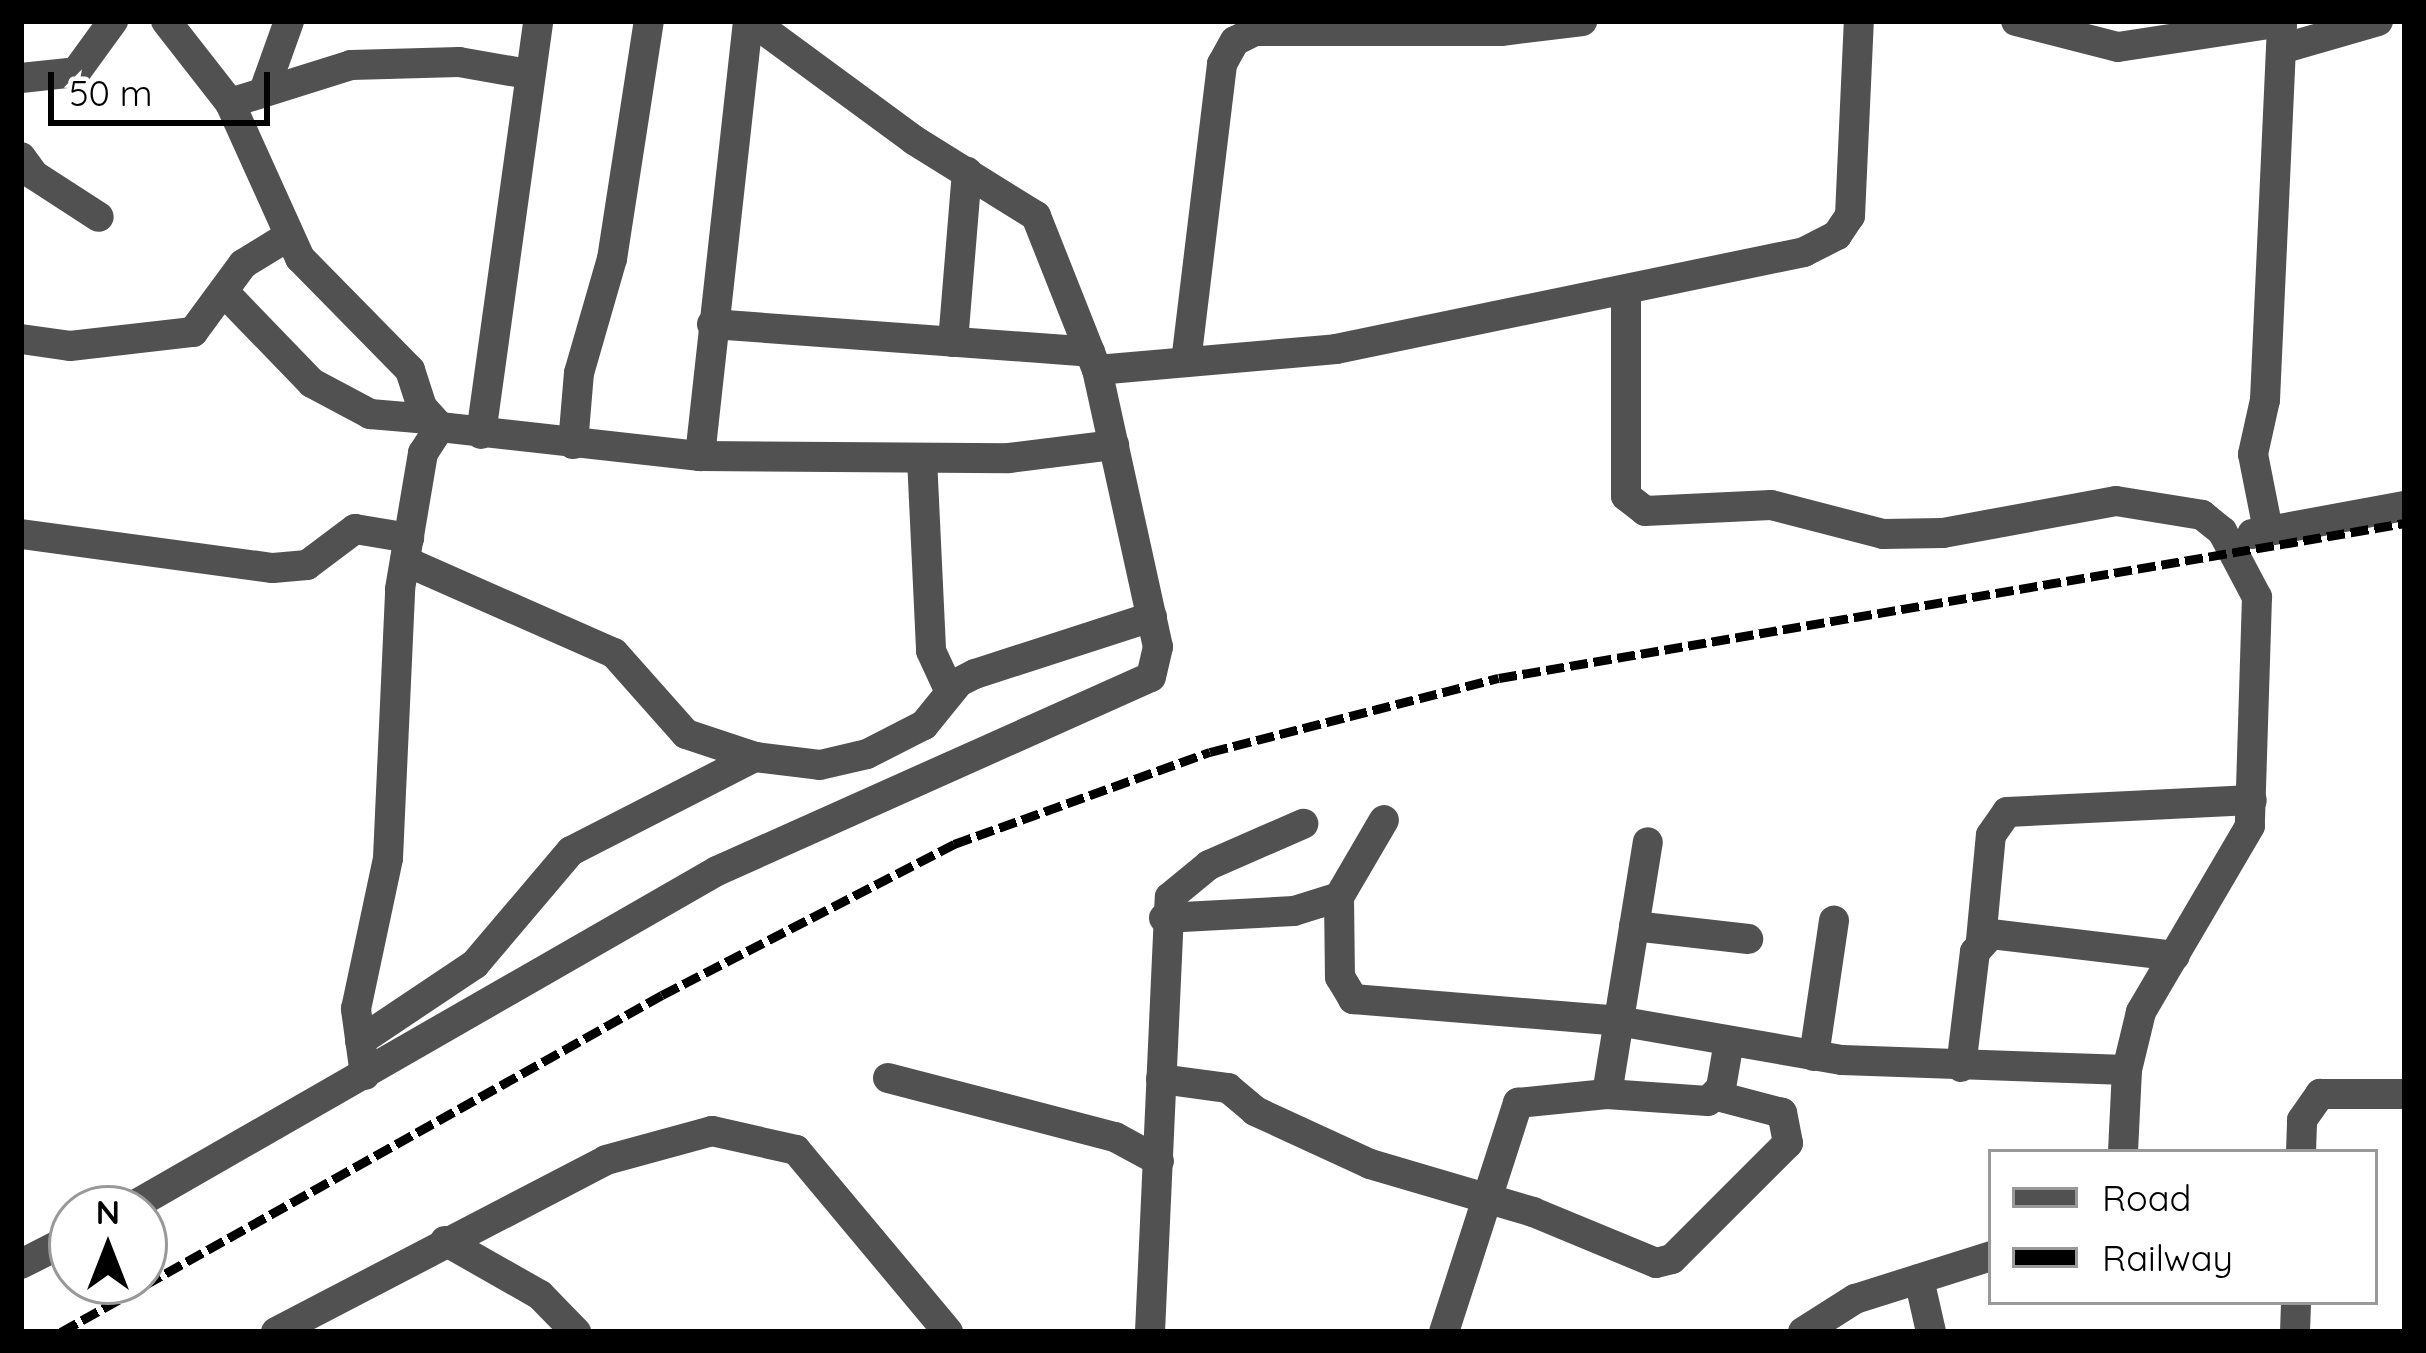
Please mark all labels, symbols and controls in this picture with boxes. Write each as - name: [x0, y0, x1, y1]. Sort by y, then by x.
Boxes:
- scale bar: [54, 48, 276, 122]
- text: 50 m: [69, 70, 153, 115]
- legend: [1988, 1149, 2378, 1305]
- text: Road: [2102, 1175, 2191, 1220]
- north arrow: [48, 1185, 168, 1305]
- text: N: [96, 1191, 120, 1232]
- text: Railway: [2102, 1235, 2233, 1280]

